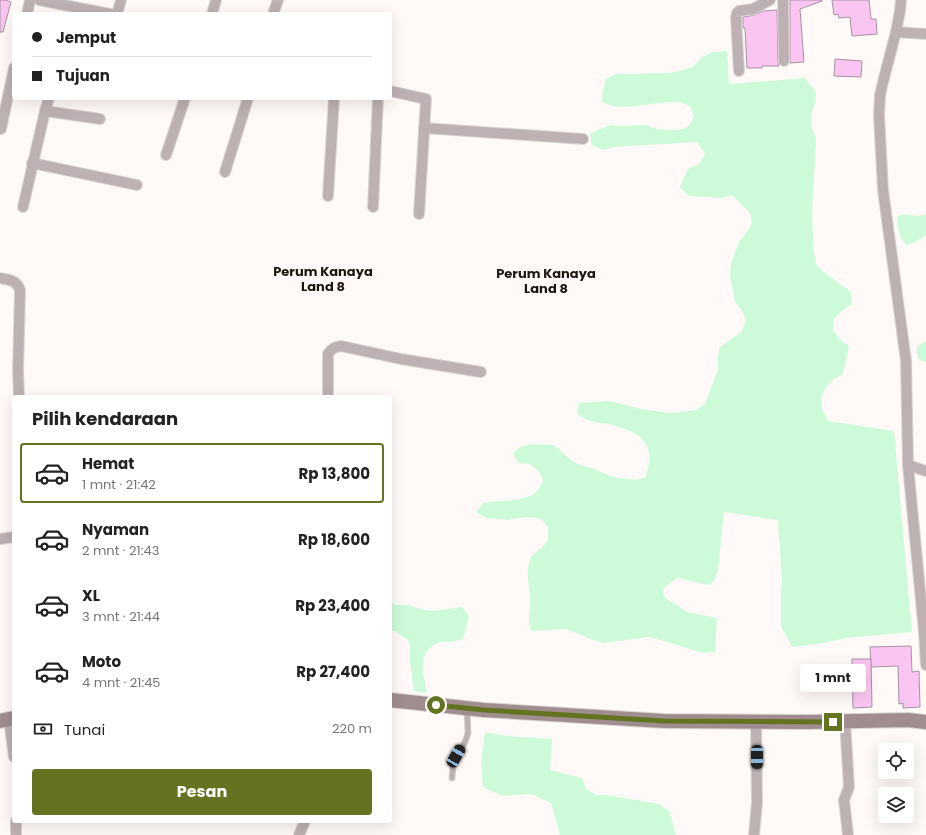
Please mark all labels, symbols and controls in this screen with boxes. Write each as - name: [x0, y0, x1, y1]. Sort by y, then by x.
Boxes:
- text: Jemput: [56, 27, 116, 48]
- text: Tujuan: [56, 65, 110, 86]
- district label: Perum Kanaya Land 8: [273, 262, 373, 296]
- district label: Perum Kanaya Land 8: [496, 264, 596, 298]
- text: Pilih kendaraan: [32, 406, 178, 431]
- text: Hemat: [82, 453, 134, 474]
- icon: car: [34, 455, 70, 491]
- text: Rp 13,800: [299, 463, 370, 484]
- text: 1 mnt · 21:42: [82, 475, 156, 494]
- text: Nyaman: [82, 519, 149, 540]
- icon: car: [34, 521, 70, 557]
- text: Rp 18,600: [298, 529, 370, 550]
- text: 2 mnt · 21:43: [82, 541, 159, 560]
- text: XL: [82, 585, 100, 606]
- icon: car: [34, 587, 70, 623]
- text: Rp 23,400: [295, 595, 370, 616]
- text: 3 mnt · 21:44: [82, 607, 160, 626]
- text: Moto: [82, 651, 121, 672]
- icon: car: [34, 653, 70, 689]
- text: Rp 27,400: [296, 661, 370, 682]
- callout: 1 mnt: [800, 664, 866, 692]
- text: 1 mnt: [815, 668, 851, 687]
- text: 4 mnt · 21:45: [82, 673, 161, 692]
- route start: [427, 696, 445, 714]
- route end: [824, 713, 842, 731]
- icon: cash: [32, 718, 54, 740]
- text: Tunai: [64, 719, 105, 740]
- text: 220 m: [332, 719, 372, 738]
- car: [445, 743, 467, 769]
- map controls: [878, 743, 914, 823]
- button: locate: [878, 743, 914, 779]
- car: [751, 745, 763, 769]
- button: Pesan: [32, 769, 372, 815]
- button: layers: [878, 787, 914, 823]

